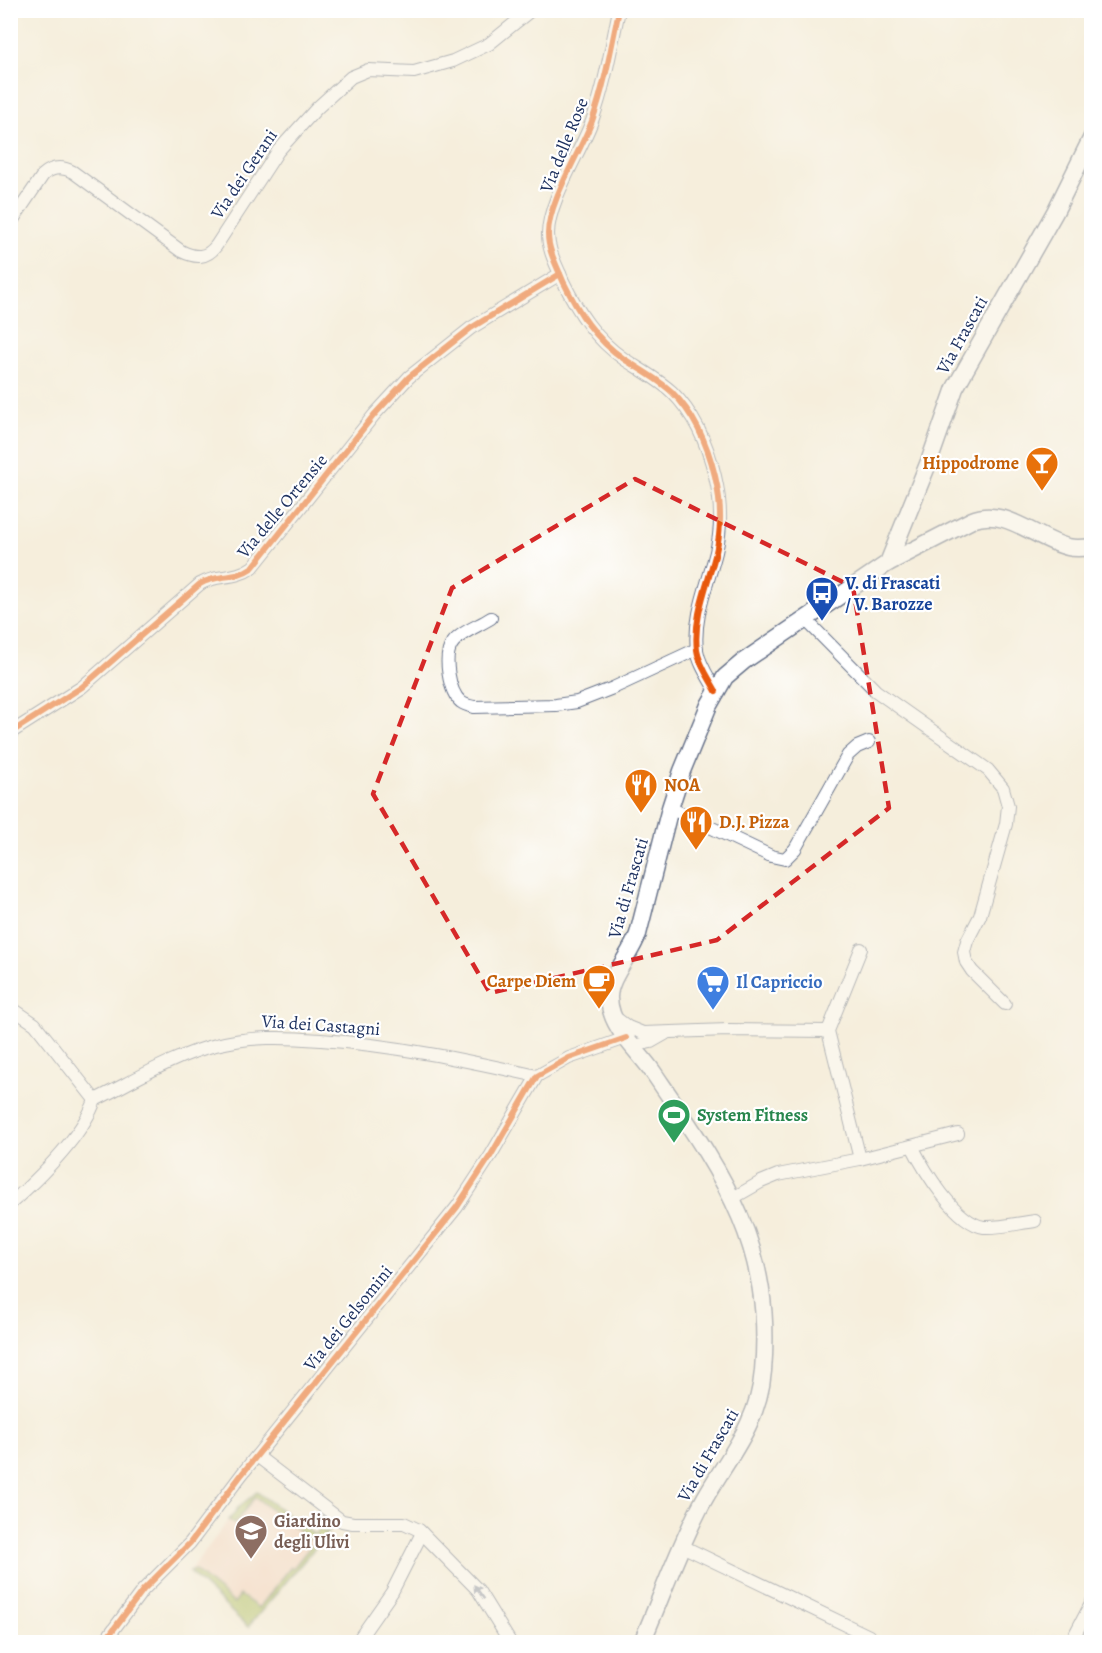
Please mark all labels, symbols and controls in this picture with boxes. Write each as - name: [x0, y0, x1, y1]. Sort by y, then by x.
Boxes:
- street label: Via delle Rose: [534, 94, 594, 197]
- street label: Via dei Gerani: [205, 124, 283, 224]
- street label: Via Frascati: [930, 292, 993, 379]
- bar icon: Hippodrome: [1024, 445, 1060, 492]
- street label: Via delle Ortensie: [231, 449, 333, 564]
- place label: Hippodrome: [922, 451, 1019, 475]
- place label: V. di Frascati / V. Barozze: [844, 571, 940, 616]
- bus stop icon: V. di Frascati / V. Barozze: [804, 575, 840, 622]
- restaurant icon: NOA: [623, 767, 659, 814]
- place label: NOA: [664, 773, 701, 797]
- restaurant icon: D.J. Pizza: [678, 804, 714, 851]
- place label: D.J. Pizza: [719, 810, 790, 834]
- street label: Via di Frascati: [602, 835, 654, 942]
- cafe icon: Carpe Diem: [581, 963, 617, 1010]
- supermarket icon: Il Capriccio: [695, 964, 731, 1011]
- place label: Carpe Diem: [487, 969, 576, 993]
- place label: Il Capriccio: [736, 970, 823, 994]
- street label: Via dei Castagni: [260, 1009, 381, 1041]
- sports icon: System Fitness: [656, 1097, 692, 1144]
- place label: System Fitness: [697, 1103, 808, 1127]
- street label: Via dei Gelsomini: [297, 1260, 398, 1376]
- street label: Via di Frascati: [671, 1404, 744, 1507]
- place label: Giardino degli Ulivi: [274, 1509, 350, 1554]
- school or university icon: Giardino degli Ulivi: [233, 1513, 269, 1560]
- one-way arrow: [474, 1585, 486, 1600]

